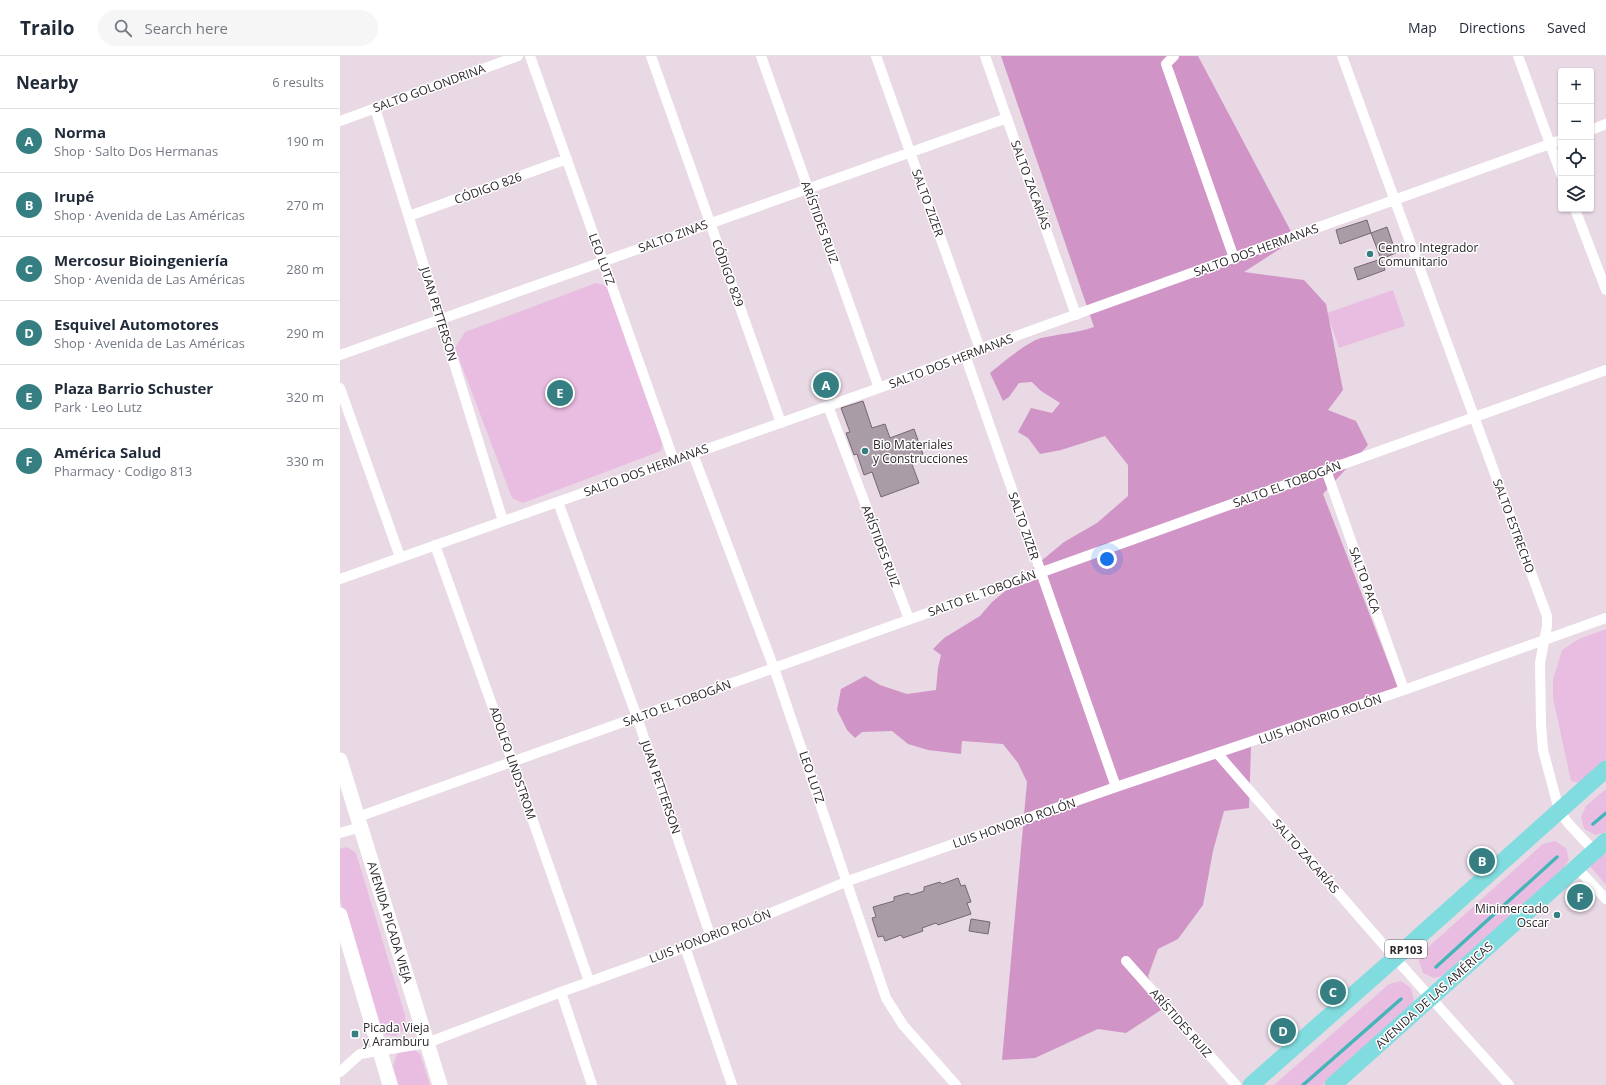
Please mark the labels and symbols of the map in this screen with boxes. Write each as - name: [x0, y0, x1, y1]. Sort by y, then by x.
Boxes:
- street label: SALTO GOLONDRINA: [371, 60, 488, 116]
- street label: SALTO ZACARÍAS: [1007, 138, 1055, 232]
- street label: SALTO ZIZER: [908, 167, 948, 240]
- street label: CÓDIGO 826: [452, 168, 524, 208]
- street label: ARÍSTIDES RUIZ: [797, 179, 843, 266]
- street label: SALTO ZINAS: [636, 216, 710, 256]
- street label: SALTO DOS HERMANAS: [1191, 219, 1321, 281]
- street label: LEO LUTZ: [585, 231, 619, 287]
- street label: CÓDIGO 829: [708, 237, 748, 309]
- place label: Centro Integrador Comunitario: [1378, 239, 1479, 270]
- marker: Centro Integrador Comunitario: [1365, 249, 1375, 259]
- street label: JUAN PETTERSON: [416, 264, 461, 363]
- street label: SALTO DOS HERMANAS: [886, 329, 1016, 393]
- pin: A: [813, 370, 839, 400]
- pin: E: [547, 378, 573, 408]
- place label: Bio Materiales y Construcciones: [873, 436, 968, 467]
- street label: SALTO DOS HERMANAS: [581, 439, 711, 501]
- marker: Bio Materiales y Construcciones: [860, 446, 870, 456]
- street label: SALTO EL TOBOGÁN: [1231, 457, 1343, 511]
- street label: SALTO ESTRECHO: [1489, 476, 1539, 576]
- street label: SALTO ZIZER: [1004, 490, 1044, 563]
- street label: ARÍSTIDES RUIZ: [858, 503, 904, 589]
- street label: SALTO PACA: [1345, 544, 1385, 616]
- your location: [1097, 549, 1117, 569]
- street label: SALTO EL TOBOGÁN: [926, 566, 1038, 620]
- street label: SALTO EL TOBOGÁN: [621, 676, 733, 730]
- street label: LUIS HONORIO ROLÓN: [1256, 690, 1384, 748]
- street label: ADOLFO LINDSTROM: [486, 704, 540, 822]
- street label: JUAN PETTERSON: [637, 737, 685, 836]
- street label: LEO LUTZ: [795, 749, 829, 805]
- street label: LUIS HONORIO ROLÓN: [950, 794, 1078, 852]
- street label: SALTO ZACARÍAS: [1269, 815, 1343, 897]
- pin: B: [1469, 846, 1495, 876]
- street label: AVENIDA PICADA VIEJA: [363, 859, 417, 985]
- pin: F: [1567, 882, 1593, 912]
- place label: Minimercado Oscar: [1475, 900, 1549, 931]
- street label: LUIS HONORIO ROLÓN: [647, 905, 773, 967]
- marker: Minimercado Oscar: [1552, 910, 1562, 920]
- street label: AVENIDA DE LAS AMÉRICAS: [1372, 938, 1496, 1052]
- road number: RP103: [1385, 940, 1427, 958]
- pin: C: [1320, 977, 1346, 1007]
- street label: ARÍSTIDES RUIZ: [1146, 985, 1216, 1061]
- pin: D: [1270, 1016, 1296, 1046]
- place label: Picada Vieja y Aramburu: [363, 1019, 429, 1050]
- marker: Picada Vieja y Aramburu: [350, 1029, 360, 1039]

